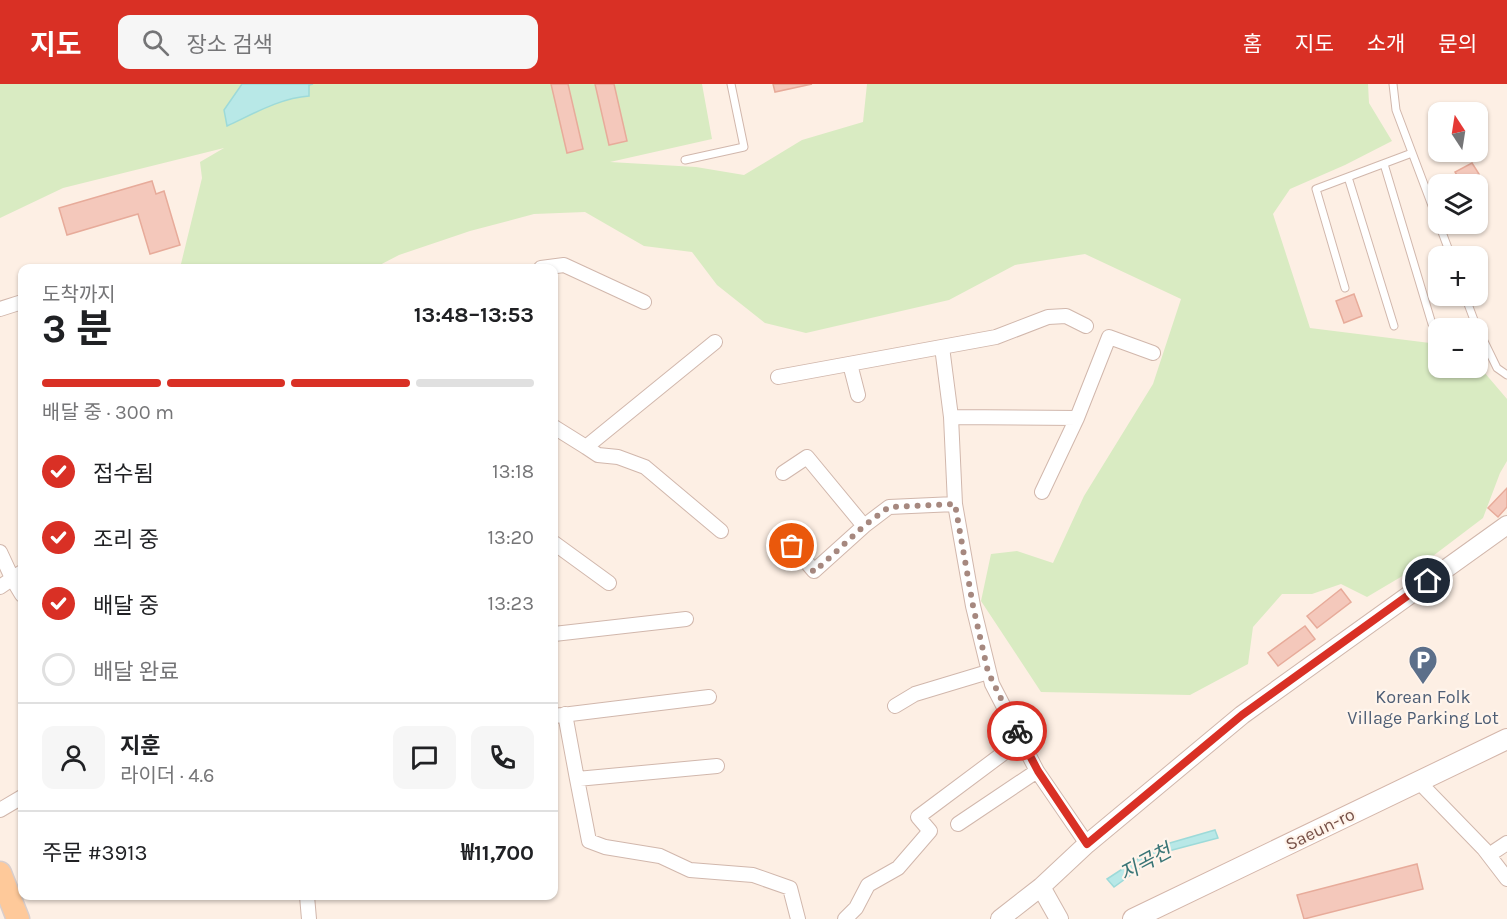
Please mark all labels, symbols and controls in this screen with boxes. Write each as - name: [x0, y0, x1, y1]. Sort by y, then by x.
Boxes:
- search box: [118, 15, 538, 69]
- icon: search: [139, 26, 172, 59]
- text: 지도: [30, 28, 82, 61]
- text: 장소 검색: [187, 32, 273, 58]
- text: 홈: [1243, 32, 1262, 56]
- text: 지도: [1295, 32, 1334, 56]
- text: 소개: [1367, 32, 1405, 56]
- text: 문의: [1438, 32, 1477, 56]
- north arrow: [1428, 102, 1488, 162]
- map controls: [1428, 102, 1488, 378]
- button: layers: [1428, 174, 1488, 234]
- button: +: [1428, 246, 1488, 306]
- text: 도착까지: [42, 283, 116, 306]
- text: 13:48–13:53: [414, 302, 534, 328]
- text: 3 분: [42, 306, 112, 352]
- button: −: [1428, 318, 1488, 378]
- text: 배달 중 · 300 m: [42, 401, 174, 424]
- icon: check: [42, 455, 75, 488]
- text: 13:18: [492, 460, 534, 483]
- text: 접수됨: [93, 461, 154, 487]
- pin: [766, 520, 817, 571]
- icon: check: [42, 521, 75, 554]
- text: 13:20: [488, 526, 534, 549]
- text: 조리 중: [93, 527, 159, 553]
- icon: bag: [775, 529, 808, 562]
- pin: [1402, 555, 1453, 606]
- icon: home: [1411, 564, 1444, 597]
- icon: check: [42, 587, 75, 620]
- text: 13:23: [488, 592, 534, 615]
- text: 배달 중: [93, 593, 159, 619]
- parking icon: Korean Folk Village Parking Lot: [1407, 644, 1439, 686]
- text: 배달 완료: [93, 659, 179, 685]
- place label: Korean Folk Village Parking Lot: [1347, 686, 1499, 729]
- courier: [987, 701, 1047, 761]
- icon: bike: [1001, 715, 1034, 748]
- button: person: [42, 726, 105, 789]
- button: chat: [393, 726, 456, 789]
- button: phone: [471, 726, 534, 789]
- text: 지훈: [120, 733, 160, 759]
- text: 라이더 · 4.6: [120, 764, 214, 787]
- street label: Saeun-ro: [1282, 803, 1358, 855]
- water label: 지곡천: [1115, 838, 1177, 886]
- text: 주문 #3913: [42, 840, 147, 866]
- text: ₩11,700: [461, 840, 534, 866]

